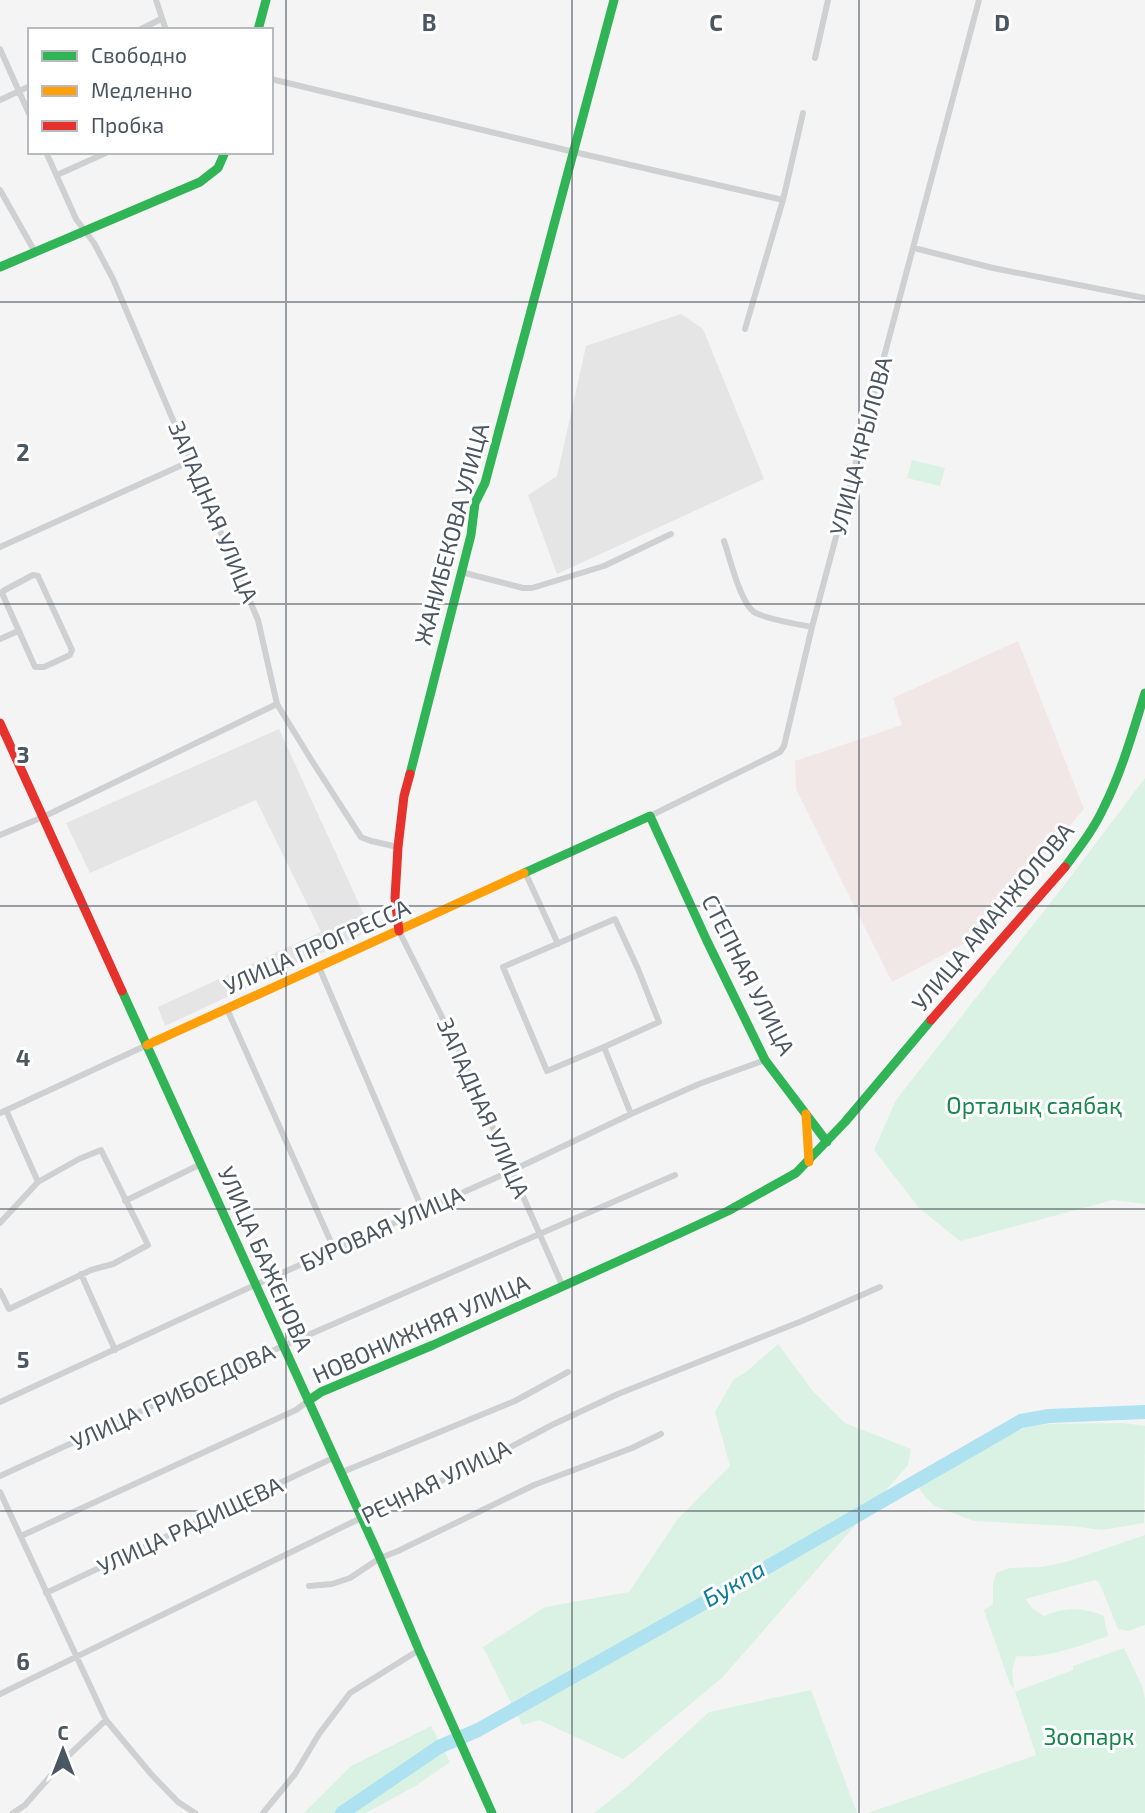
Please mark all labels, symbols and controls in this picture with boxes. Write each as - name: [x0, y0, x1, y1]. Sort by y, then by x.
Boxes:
- text: B: [422, 8, 436, 36]
- text: C: [709, 8, 723, 36]
- text: D: [994, 8, 1010, 36]
- legend: [28, 28, 273, 154]
- text: Свободно: [91, 42, 187, 67]
- text: Медленно: [91, 77, 193, 102]
- text: Пробка: [91, 112, 164, 137]
- street label: УЛИЦА КРЫЛОВА: [823, 353, 898, 538]
- street label: ЗАПАДНАЯ УЛИЦА: [163, 417, 265, 607]
- street label: ЖАНИБЕКОВА УЛИЦА: [408, 419, 494, 648]
- text: 2: [16, 438, 30, 466]
- text: 3: [16, 740, 30, 768]
- street label: УЛИЦА АМАНЖОЛОВА: [905, 816, 1080, 1016]
- street label: СТЕПНАЯ УЛИЦА: [696, 889, 802, 1060]
- street label: УЛИЦА ПРОГРЕССА: [219, 892, 415, 1000]
- street label: ЗАПАДНАЯ УЛИЦА: [432, 1013, 537, 1203]
- text: 4: [16, 1043, 30, 1071]
- park label: Орталық саябақ: [946, 1091, 1122, 1119]
- street label: УЛИЦА БАЖЕНОВА: [213, 1162, 320, 1356]
- street label: БУРОВАЯ УЛИЦА: [295, 1179, 469, 1277]
- street label: НОВОНИЖНЯЯ УЛИЦА: [308, 1267, 534, 1389]
- street label: УЛИЦА ГРИБОЕДОВА: [66, 1336, 279, 1456]
- text: 5: [17, 1345, 29, 1373]
- street label: РЕЧНАЯ УЛИЦА: [356, 1433, 515, 1529]
- street label: УЛИЦА РАДИЩЕВА: [92, 1470, 287, 1580]
- water label: Букпа: [697, 1553, 770, 1612]
- text: 6: [16, 1647, 30, 1675]
- north arrow: [28, 1715, 98, 1785]
- text: С: [57, 1721, 69, 1744]
- park label: Зоопарк: [1044, 1722, 1134, 1750]

